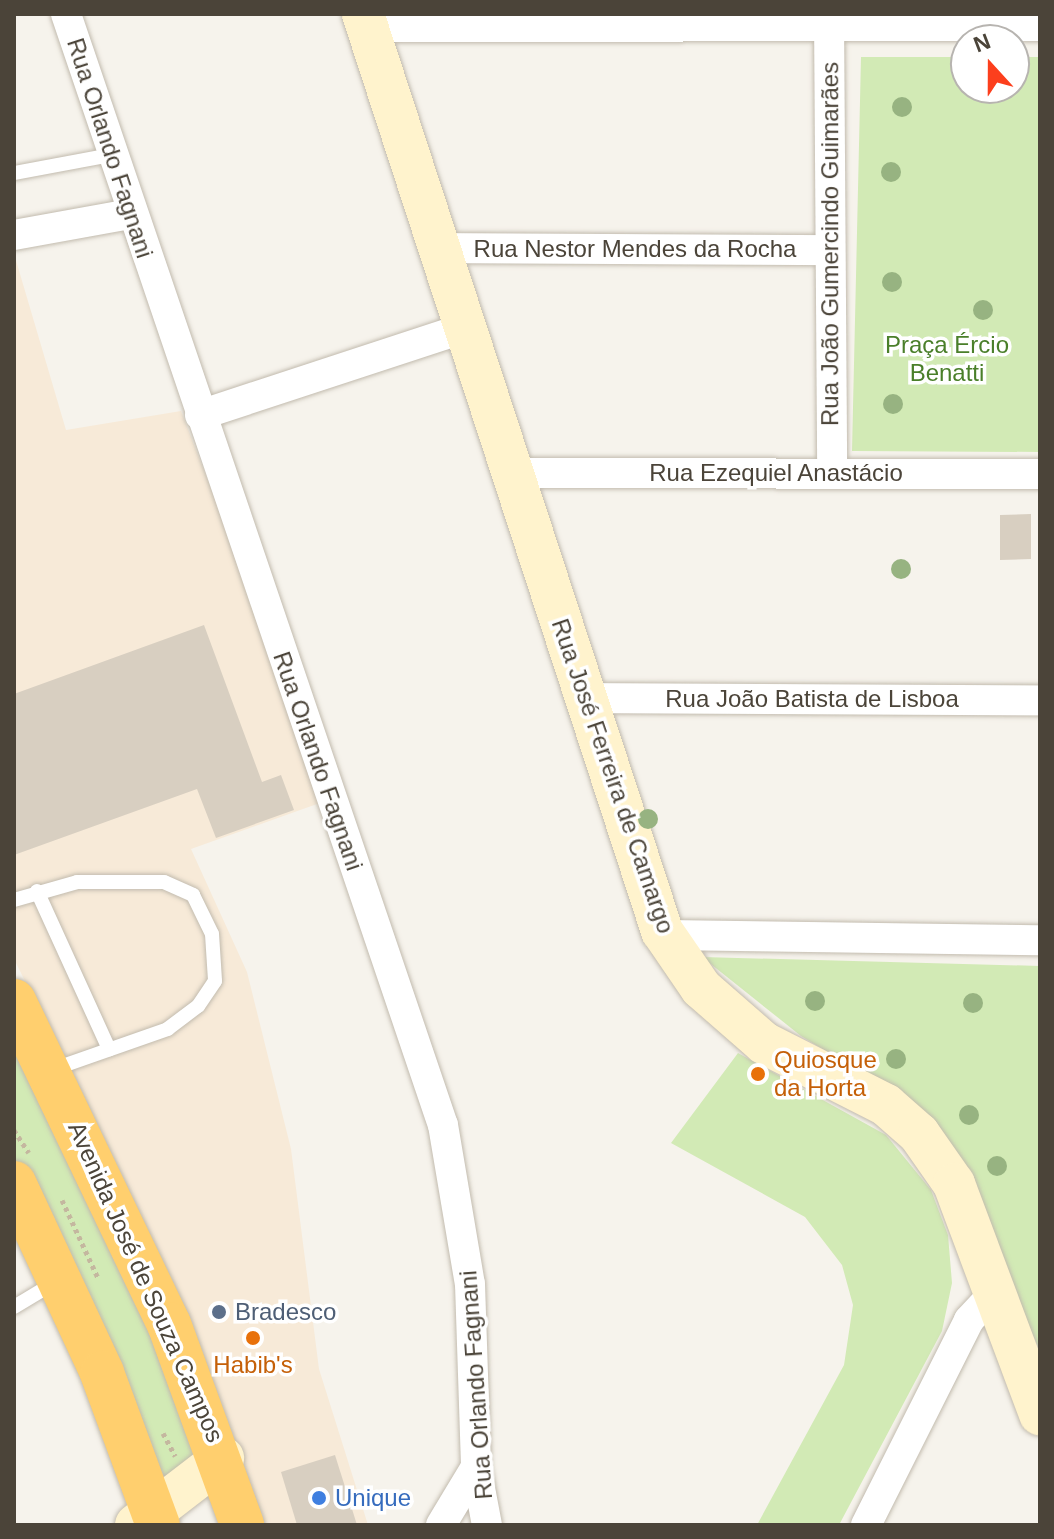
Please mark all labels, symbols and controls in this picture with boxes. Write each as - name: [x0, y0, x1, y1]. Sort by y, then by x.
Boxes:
- north arrow: [950, 24, 1030, 104]
- text: N: [970, 28, 994, 58]
- street label: Rua Orlando Fagnani: [61, 34, 159, 262]
- street label: Rua João Gumercindo Guimarães: [816, 62, 844, 426]
- street label: Rua Nestor Mendes da Rocha: [474, 235, 796, 263]
- park label: Praça Ércio Benatti: [885, 331, 1009, 387]
- street label: Rua Ezequiel Anastácio: [649, 459, 903, 487]
- street label: Rua José Ferreira de Camargo: [546, 615, 680, 937]
- street label: Rua Orlando Fagnani: [267, 648, 369, 874]
- street label: Rua João Batista de Lisboa: [665, 685, 959, 713]
- place label: Quiosque da Horta: [774, 1046, 877, 1102]
- marker: Quiosque da Horta: [749, 1065, 767, 1083]
- street label: Avenida José de Souza Campos: [62, 1117, 230, 1447]
- street label: Rua Orlando Fagnani: [454, 1270, 498, 1500]
- place label: Bradesco: [235, 1298, 336, 1326]
- marker: Bradesco: [210, 1303, 228, 1321]
- marker: Habib's: [244, 1329, 262, 1347]
- place label: Habib's: [213, 1351, 293, 1379]
- place label: Unique: [335, 1484, 411, 1512]
- marker: Unique: [310, 1489, 328, 1507]

